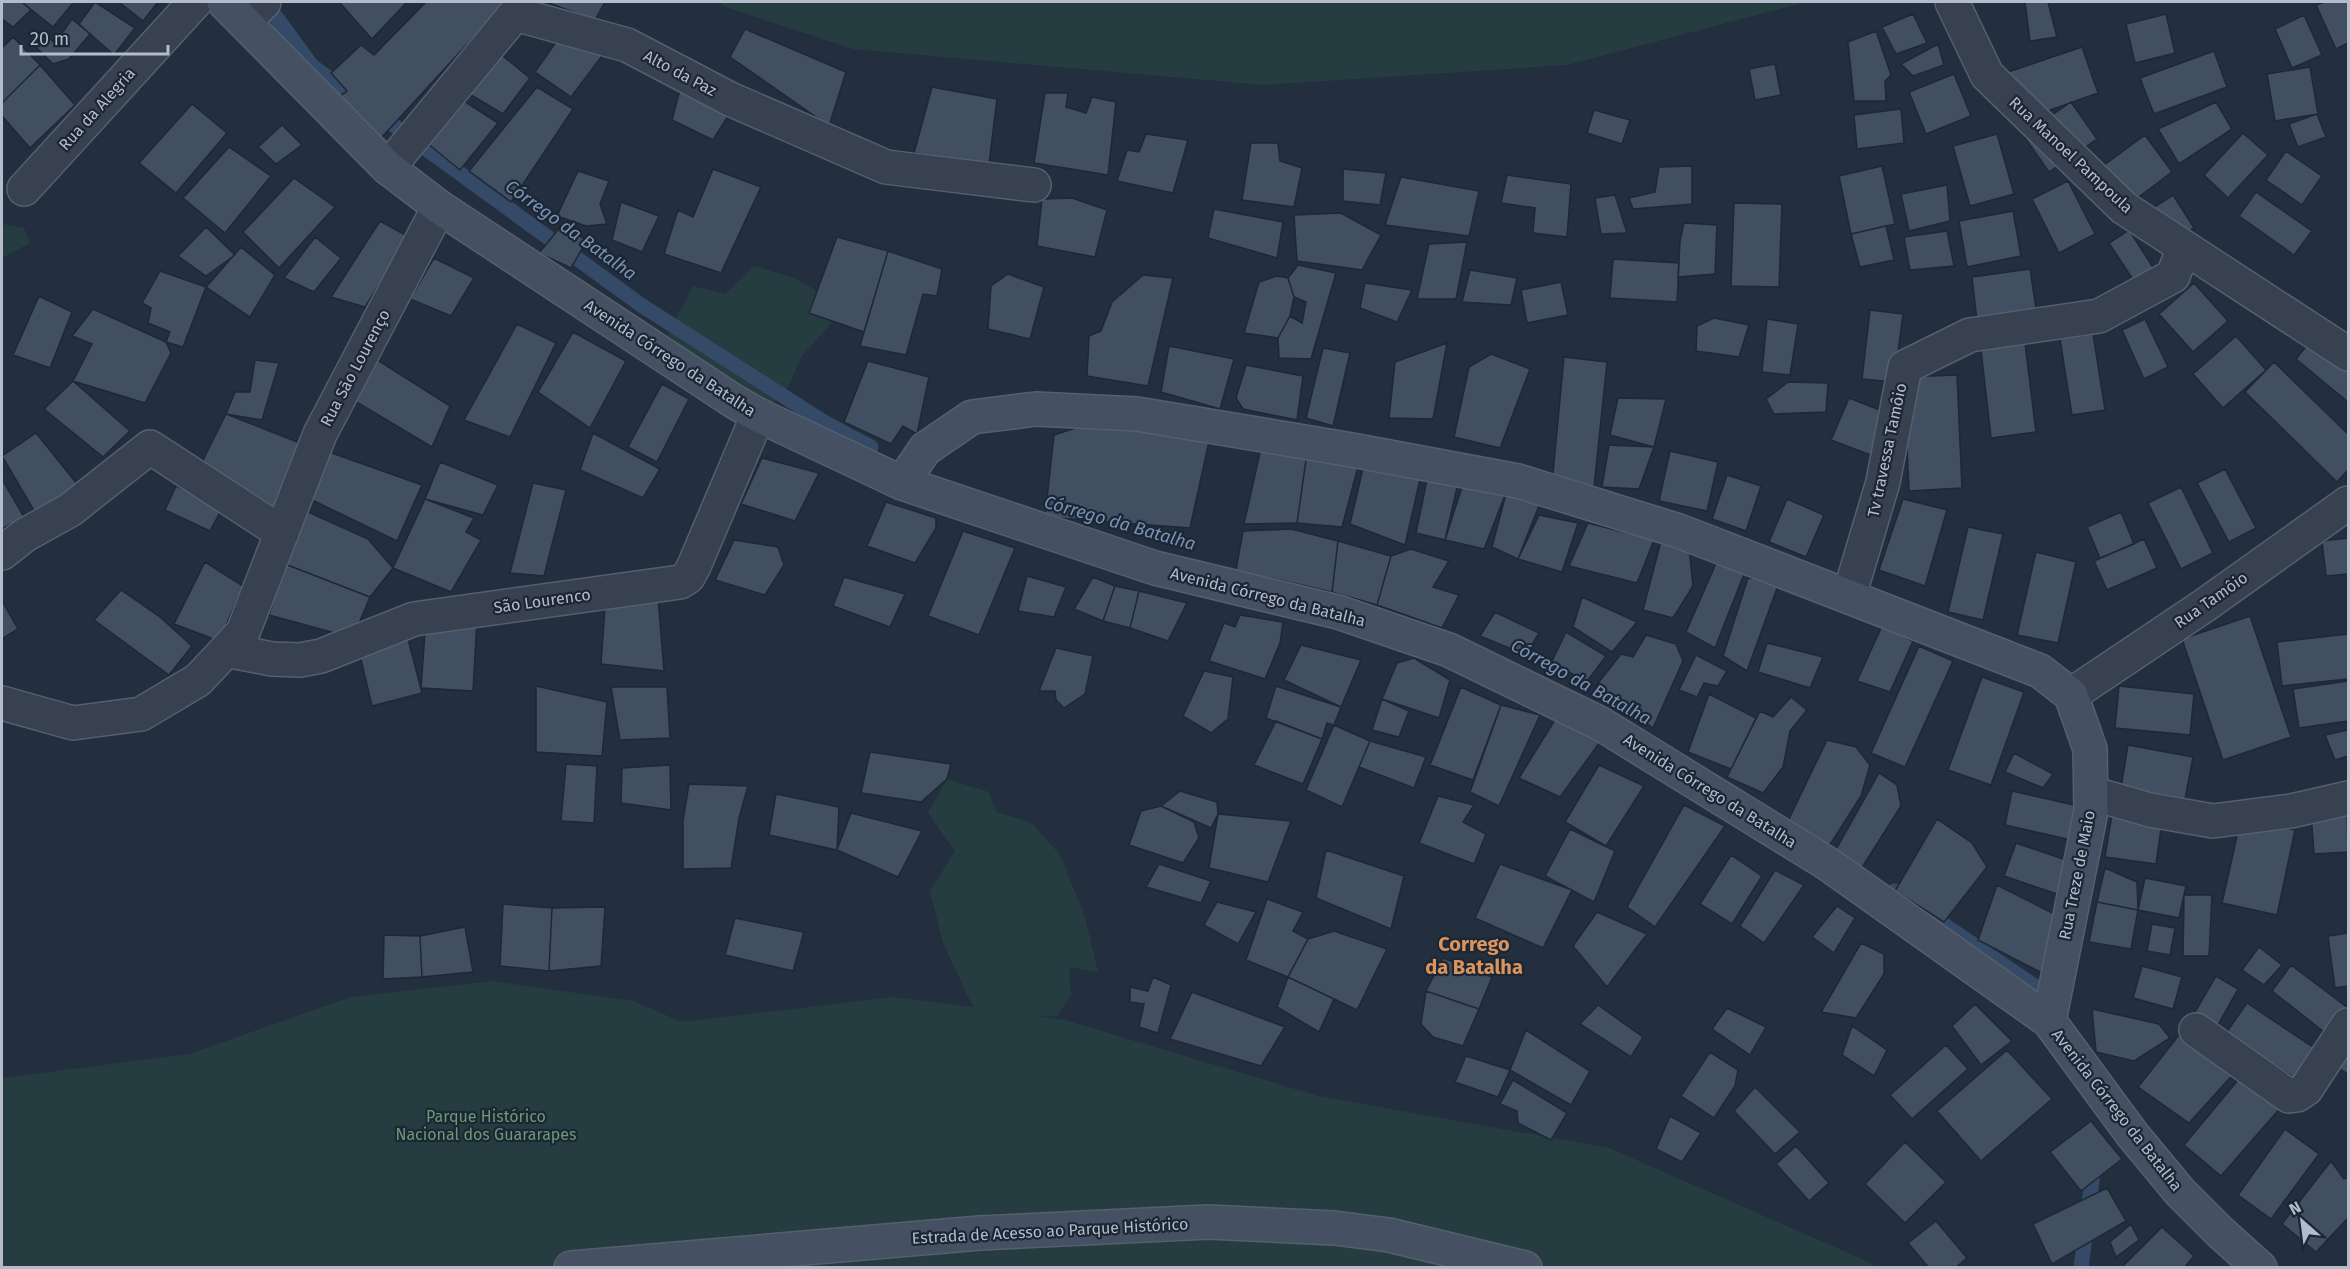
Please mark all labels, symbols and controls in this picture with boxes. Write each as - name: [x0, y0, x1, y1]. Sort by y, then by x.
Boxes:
- scale bar: [21, 18, 168, 56]
- text: 20 m: [30, 28, 69, 50]
- street label: Alto da Paz: [640, 46, 720, 100]
- street label: Rua da Alegria: [55, 64, 139, 154]
- street label: Rua Manoel Pampoula: [2005, 93, 2137, 217]
- water label: Córrego da Batalha: [501, 175, 641, 285]
- street label: Avenida Córrego da Batalha: [581, 296, 759, 420]
- street label: Rua São Lourenço: [316, 306, 395, 430]
- street label: Tv travessa Tamôio: [1863, 381, 1911, 519]
- water label: Córrego da Batalha: [1042, 491, 1198, 555]
- street label: Avenida Córrego da Batalha: [1169, 564, 1367, 630]
- street label: Rua Tamôio: [2171, 568, 2251, 632]
- street label: São Lourenco: [492, 585, 592, 617]
- water label: Córrego da Batalha: [1507, 634, 1655, 730]
- street label: Avenida Córrego da Batalha: [1620, 730, 1800, 852]
- street label: Rua Treze de Maio: [2055, 809, 2099, 941]
- district label: Corrego da Batalha: [1425, 932, 1523, 979]
- street label: Avenida Córrego da Batalha: [2048, 1025, 2186, 1195]
- park label: Parque Histórico Nacional dos Guararapes: [395, 1107, 577, 1144]
- north arrow: [2272, 1191, 2332, 1251]
- text: N: [2286, 1197, 2304, 1219]
- street label: Estrada de Acesso ao Parque Histórico: [911, 1214, 1189, 1248]

